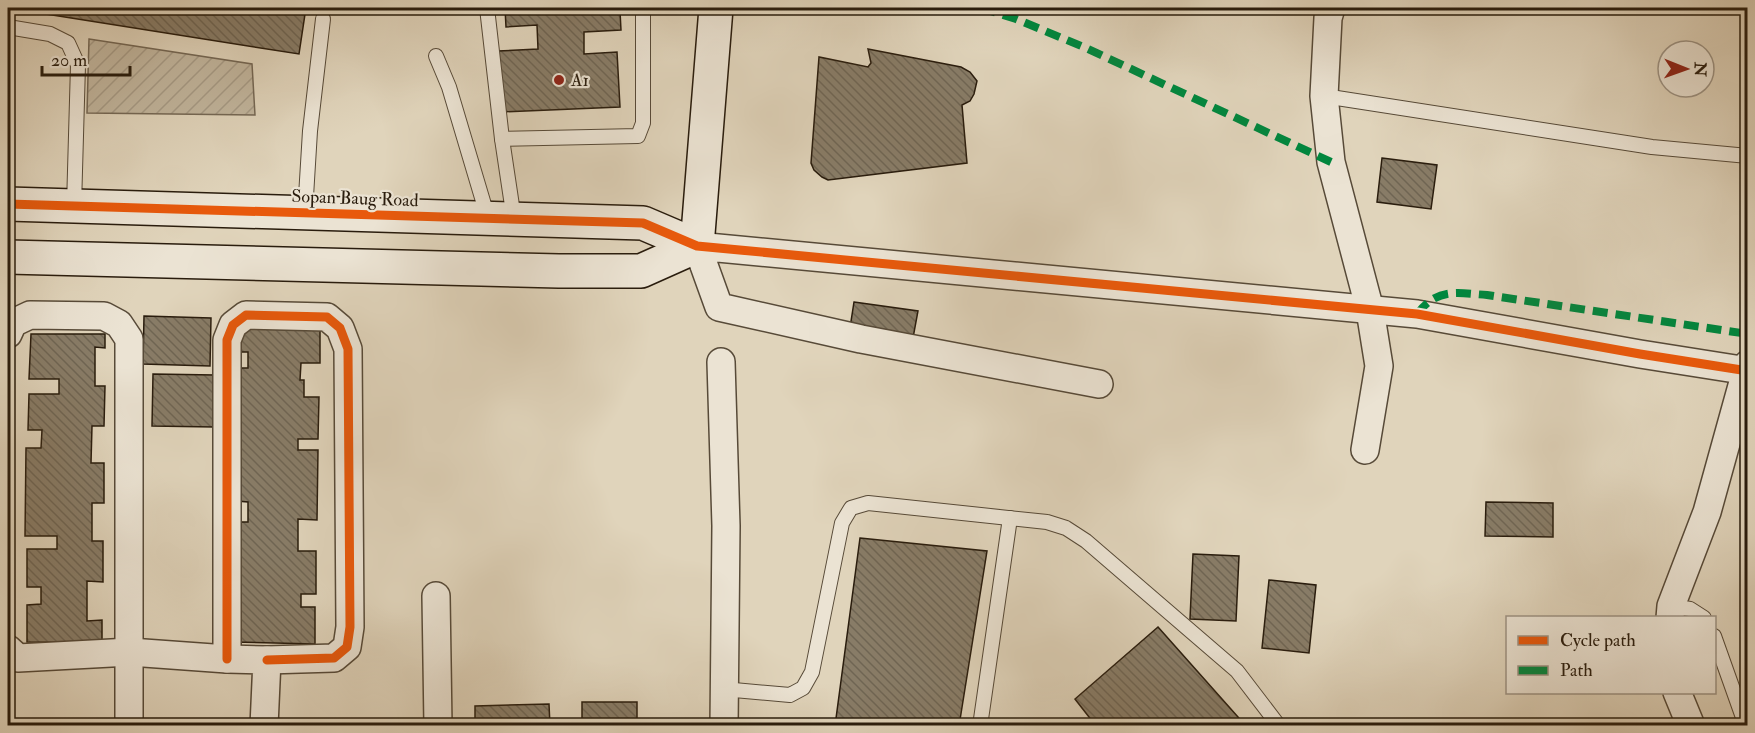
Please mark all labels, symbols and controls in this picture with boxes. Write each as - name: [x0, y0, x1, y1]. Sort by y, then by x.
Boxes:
- scale bar: [42, 39, 130, 77]
- north arrow: [1656, 39, 1716, 99]
- text: 20 m: [51, 49, 87, 72]
- text: N: [1690, 61, 1710, 77]
- place label: A1: [570, 69, 589, 92]
- marker: A1: [552, 73, 566, 87]
- street label: Sopan Baug Road: [291, 185, 419, 212]
- legend: [1506, 616, 1716, 694]
- text: Cycle path: [1560, 629, 1636, 652]
- text: Path: [1560, 659, 1593, 682]

